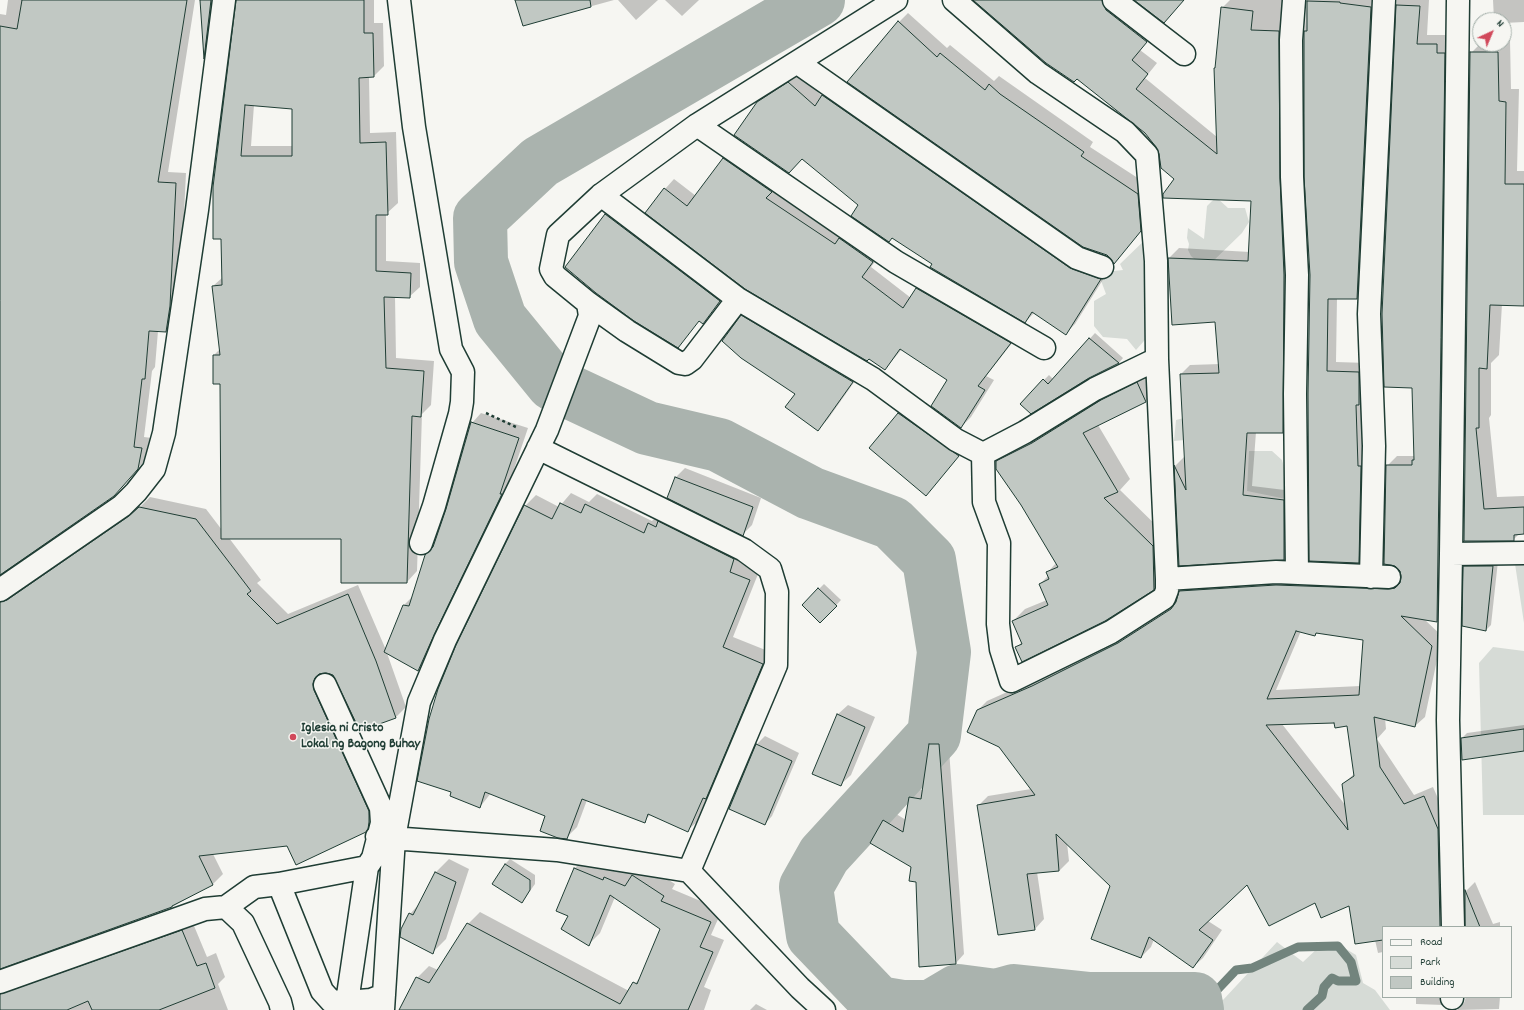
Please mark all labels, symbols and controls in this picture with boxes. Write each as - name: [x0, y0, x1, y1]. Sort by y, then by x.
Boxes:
- north arrow: [1472, 12, 1512, 52]
- text: N: [1492, 16, 1507, 32]
- place label: Iglesia ni Cristo Lokal ng Bagong Buhay: [301, 721, 420, 754]
- marker: Iglesia ni Cristo Lokal ng Bagong Buhay: [288, 732, 298, 742]
- legend: [1382, 926, 1512, 998]
- text: Road: [1420, 934, 1442, 951]
- text: Park: [1420, 954, 1440, 971]
- text: Building: [1420, 974, 1455, 991]

